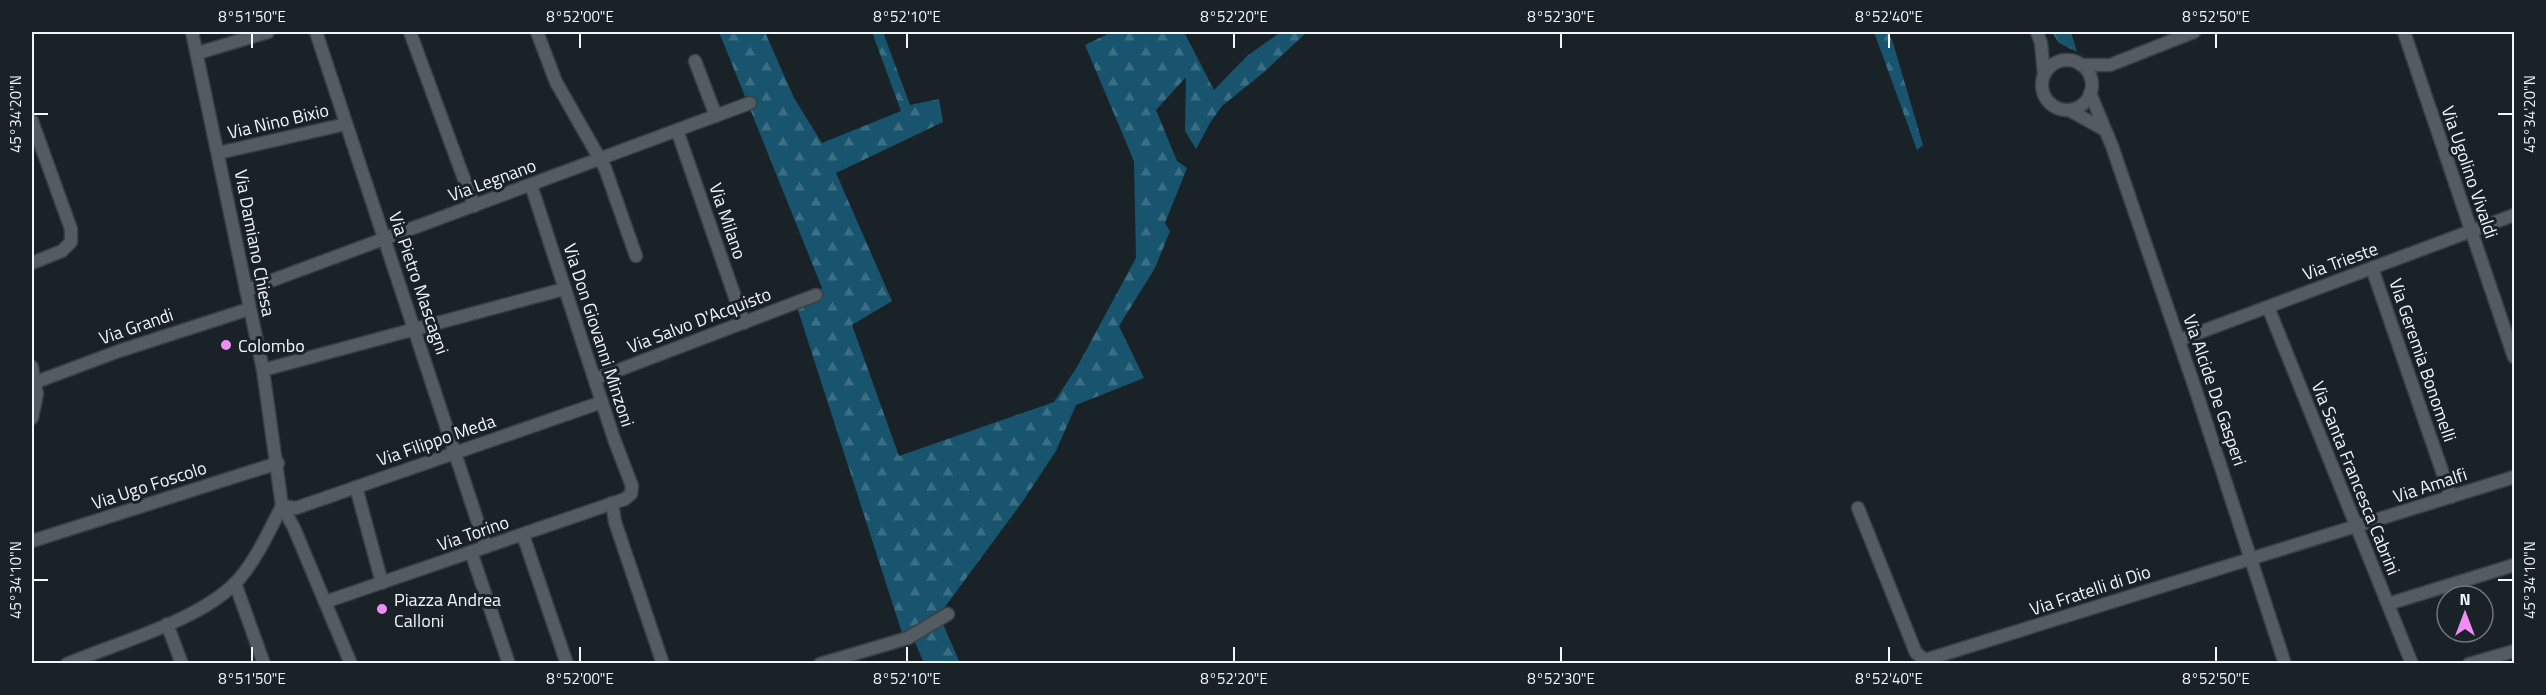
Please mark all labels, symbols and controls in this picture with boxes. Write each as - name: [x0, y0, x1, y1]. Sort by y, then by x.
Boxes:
- text: 8°51'50"E: [218, 5, 286, 28]
- text: 8°52'00"E: [546, 5, 614, 28]
- text: 8°52'10"E: [873, 5, 941, 28]
- text: 8°52'20"E: [1200, 5, 1268, 28]
- text: 8°52'30"E: [1527, 5, 1595, 28]
- text: 8°52'40"E: [1855, 5, 1923, 28]
- text: 8°52'50"E: [2182, 5, 2250, 28]
- text: 45°34'20"N: [4, 75, 27, 153]
- text: 45°34'20"N: [2518, 75, 2541, 153]
- street label: Via Nino Bixio: [225, 96, 331, 146]
- street label: Via Ugolino Vivaldi: [2435, 102, 2505, 242]
- street label: Via Legnano: [444, 152, 540, 208]
- street label: Via Damiano Chiesa: [228, 167, 282, 319]
- street label: Via Milano: [702, 179, 754, 263]
- street label: Via Pietro Mascagni: [382, 208, 456, 358]
- street label: Via Trieste: [2299, 235, 2381, 287]
- street label: Via Don Giovanni Minzoni: [557, 240, 641, 430]
- street label: Via Geremia Bonomelli: [2382, 275, 2464, 445]
- street label: Via Salvo D'Acquisto: [623, 280, 775, 360]
- street label: Via Grandi: [95, 301, 177, 351]
- street label: Via Alcide De Gasperi: [2176, 311, 2254, 469]
- place label: Colombo: [238, 332, 305, 359]
- marker: Colombo: [219, 338, 233, 352]
- street label: Via Santa Francesca Cabrini: [2305, 377, 2407, 579]
- street label: Via Filippo Meda: [373, 407, 499, 473]
- street label: Via Ugo Foscolo: [88, 454, 210, 516]
- street label: Via Amalfi: [2390, 460, 2470, 510]
- street label: Via Torino: [434, 508, 512, 558]
- text: 45°34'10"N: [4, 541, 27, 619]
- text: 45°34'10"N: [2518, 541, 2541, 619]
- street label: Via Fratelli di Dio: [2026, 558, 2154, 622]
- north arrow: [2435, 584, 2495, 644]
- place label: Piazza Andrea Calloni: [394, 586, 501, 634]
- text: N: [2459, 587, 2471, 611]
- marker: Piazza Andrea Calloni: [375, 602, 389, 616]
- text: 8°51'50"E: [218, 667, 286, 690]
- text: 8°52'00"E: [546, 667, 614, 690]
- text: 8°52'10"E: [873, 667, 941, 690]
- text: 8°52'20"E: [1200, 667, 1268, 690]
- text: 8°52'30"E: [1527, 667, 1595, 690]
- text: 8°52'40"E: [1855, 667, 1923, 690]
- text: 8°52'50"E: [2182, 667, 2250, 690]

